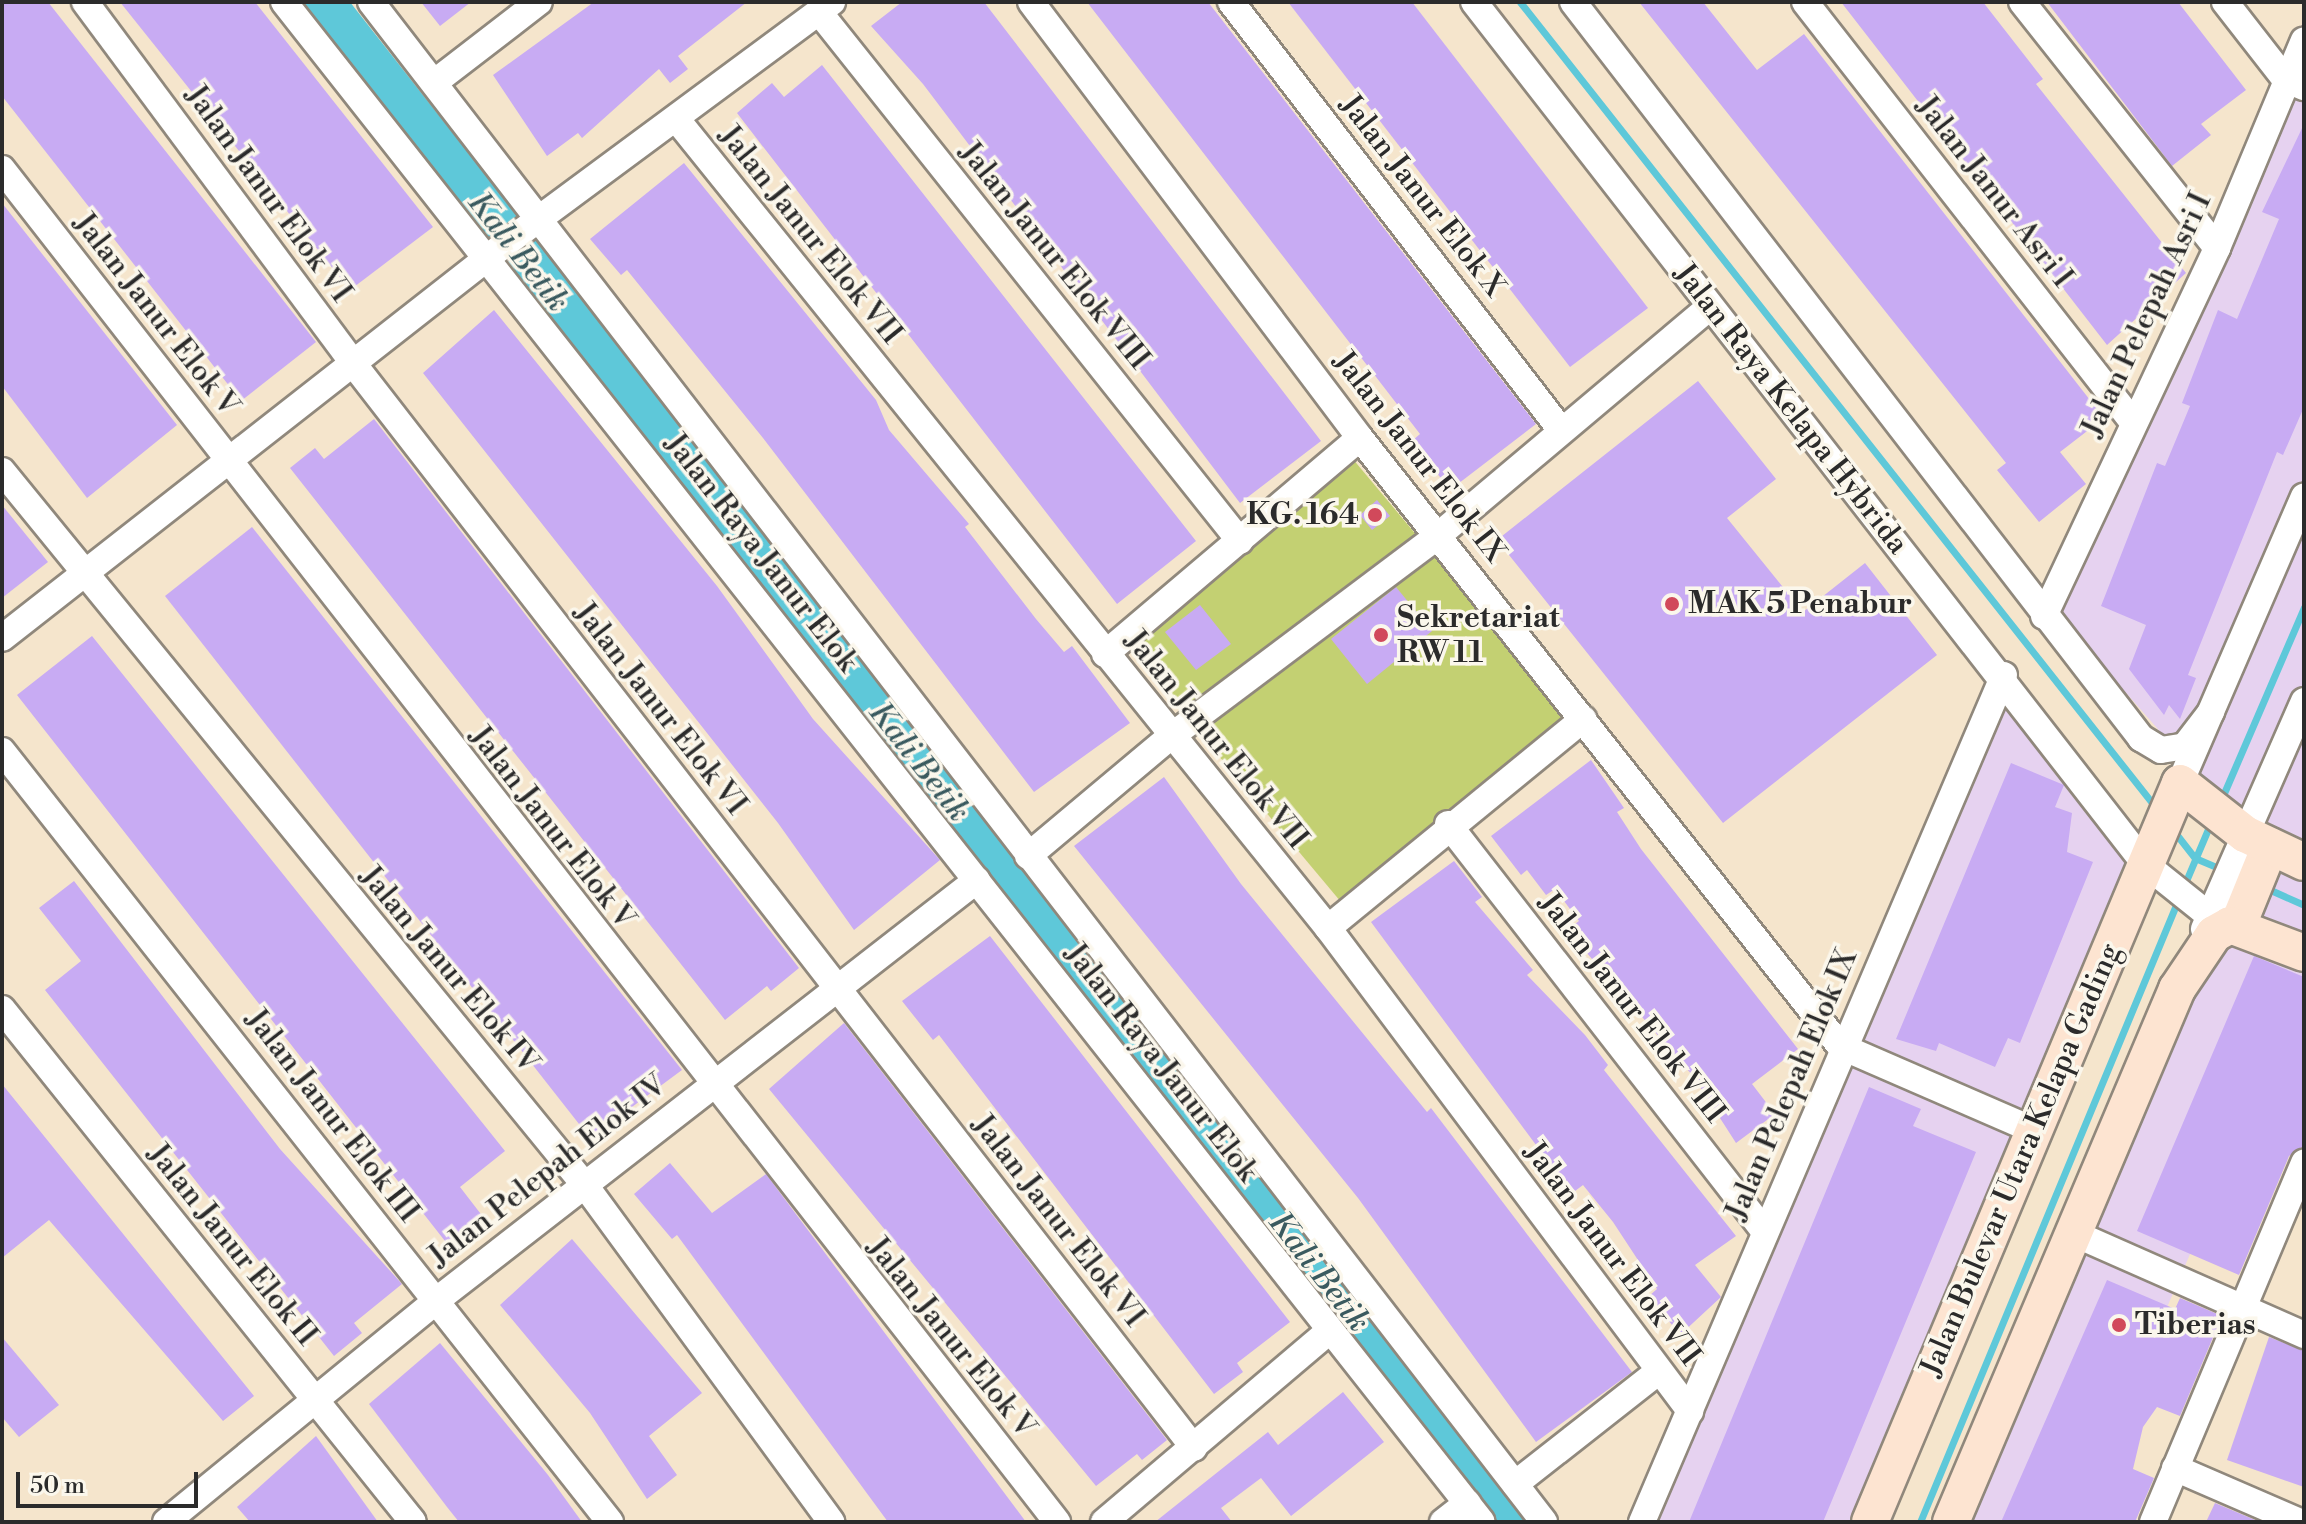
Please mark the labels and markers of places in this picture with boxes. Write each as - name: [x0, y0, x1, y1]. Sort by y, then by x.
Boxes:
- place label: KG. 164: [1247, 497, 1359, 533]
- marker: KG. 164: [1366, 506, 1384, 524]
- place label: MAK 5 Penabur: [1688, 586, 1912, 622]
- marker: MAK 5 Penabur: [1663, 595, 1681, 613]
- place label: Sekretariat RW 11: [1397, 600, 1560, 670]
- marker: Sekretariat RW 11: [1372, 626, 1390, 644]
- place label: Tiberias: [2135, 1307, 2256, 1343]
- marker: Tiberias: [2110, 1316, 2128, 1334]

